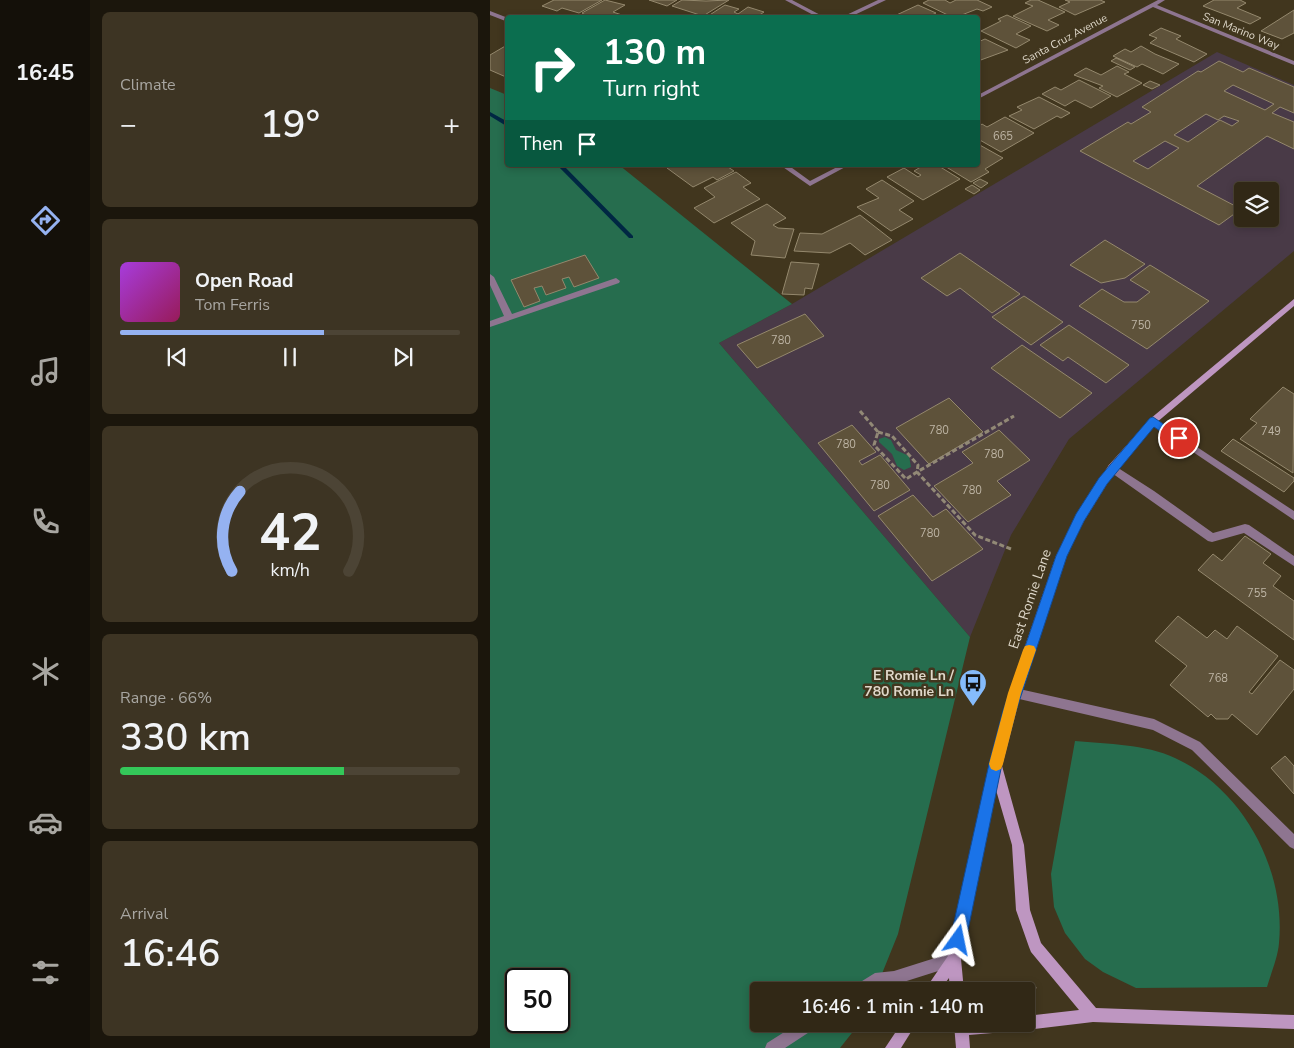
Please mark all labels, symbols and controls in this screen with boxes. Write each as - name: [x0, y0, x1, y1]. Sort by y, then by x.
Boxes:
- street label: San Marino Way: [1200, 9, 1282, 53]
- street label: Santa Cruz Avenue: [1020, 10, 1110, 68]
- text: 130 m: [603, 29, 706, 76]
- icon: right: [520, 35, 585, 100]
- text: 16:45: [16, 58, 74, 88]
- text: Climate: [120, 74, 175, 96]
- text: Turn right: [603, 74, 699, 104]
- text: 19°: [260, 99, 320, 150]
- text: −: [120, 106, 137, 144]
- text: +: [443, 106, 460, 144]
- house number: 665: [993, 129, 1013, 144]
- icon: arrive: [573, 130, 601, 158]
- text: Then: [520, 131, 563, 157]
- map controls: [1234, 182, 1279, 227]
- button: layers: [1234, 182, 1279, 227]
- icon: directions: [28, 203, 63, 238]
- text: Open Road: [195, 268, 293, 294]
- text: Tom Ferris: [195, 294, 270, 316]
- house number: 750: [1131, 318, 1151, 333]
- house number: 780: [771, 333, 791, 348]
- icon: previous: [163, 343, 191, 371]
- icon: pause: [276, 343, 304, 371]
- icon: next: [389, 343, 417, 371]
- icon: music: [28, 354, 63, 389]
- pin: [1158, 417, 1200, 459]
- house number: 780: [929, 423, 949, 438]
- icon: arrive: [1165, 424, 1193, 452]
- house number: 749: [1261, 424, 1281, 439]
- house number: 780: [836, 437, 856, 452]
- house number: 780: [984, 447, 1004, 462]
- house number: 780: [870, 478, 890, 493]
- house number: 780: [962, 483, 982, 498]
- text: 42: [259, 497, 321, 568]
- icon: phone: [28, 504, 63, 539]
- house number: 780: [920, 526, 940, 541]
- street label: East Romie Lane: [1004, 547, 1056, 651]
- text: km/h: [270, 558, 310, 582]
- house number: 755: [1247, 586, 1267, 601]
- icon: climate: [28, 654, 63, 689]
- place label: E Romie Ln / 780 Romie Ln: [864, 666, 955, 701]
- bus stop icon: E Romie Ln / 780 Romie Ln: [958, 668, 988, 707]
- house number: 768: [1208, 671, 1228, 686]
- text: Range · 66%: [120, 687, 212, 709]
- text: 330 km: [120, 712, 251, 763]
- icon: car: [28, 805, 63, 840]
- text: Arrival: [120, 903, 168, 925]
- position arrow: [931, 913, 983, 965]
- text: 16:46: [120, 928, 220, 979]
- icon: filters: [28, 955, 63, 990]
- speed limit sign: 50: [505, 968, 570, 1033]
- text: 16:46 · 1 min · 140 m: [801, 994, 984, 1020]

